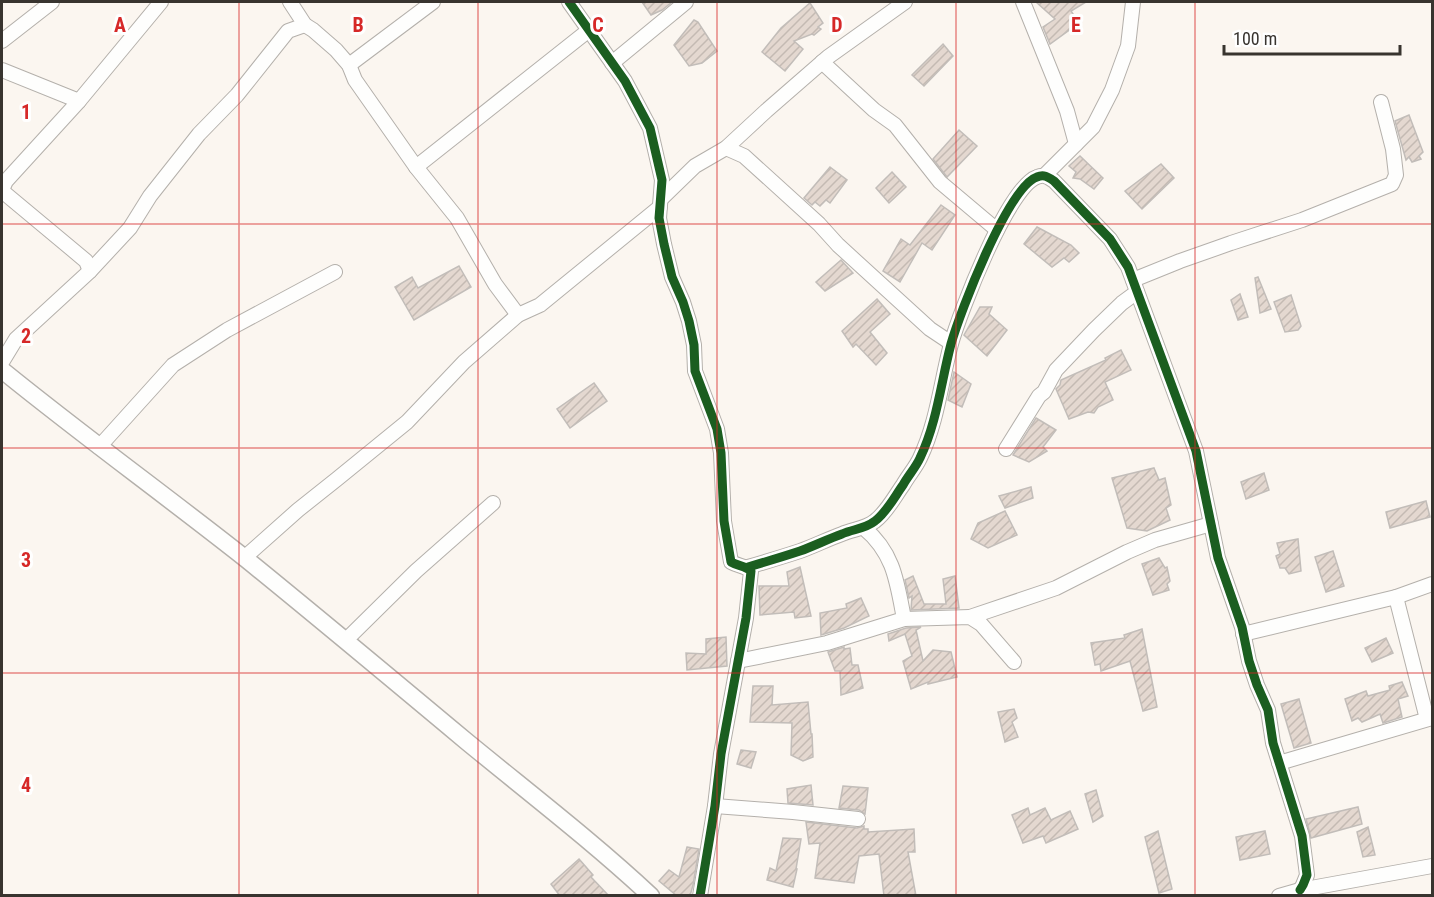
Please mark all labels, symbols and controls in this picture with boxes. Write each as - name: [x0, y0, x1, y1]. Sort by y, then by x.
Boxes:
- text: A: [114, 13, 126, 37]
- text: B: [352, 13, 364, 37]
- text: C: [592, 13, 604, 37]
- text: D: [831, 13, 843, 37]
- text: E: [1071, 13, 1081, 37]
- scale bar: [1224, 18, 1400, 56]
- text: 100 m: [1233, 28, 1277, 49]
- text: 1: [21, 100, 31, 124]
- text: 2: [21, 324, 31, 348]
- text: 3: [21, 548, 31, 572]
- text: 4: [21, 773, 31, 797]

